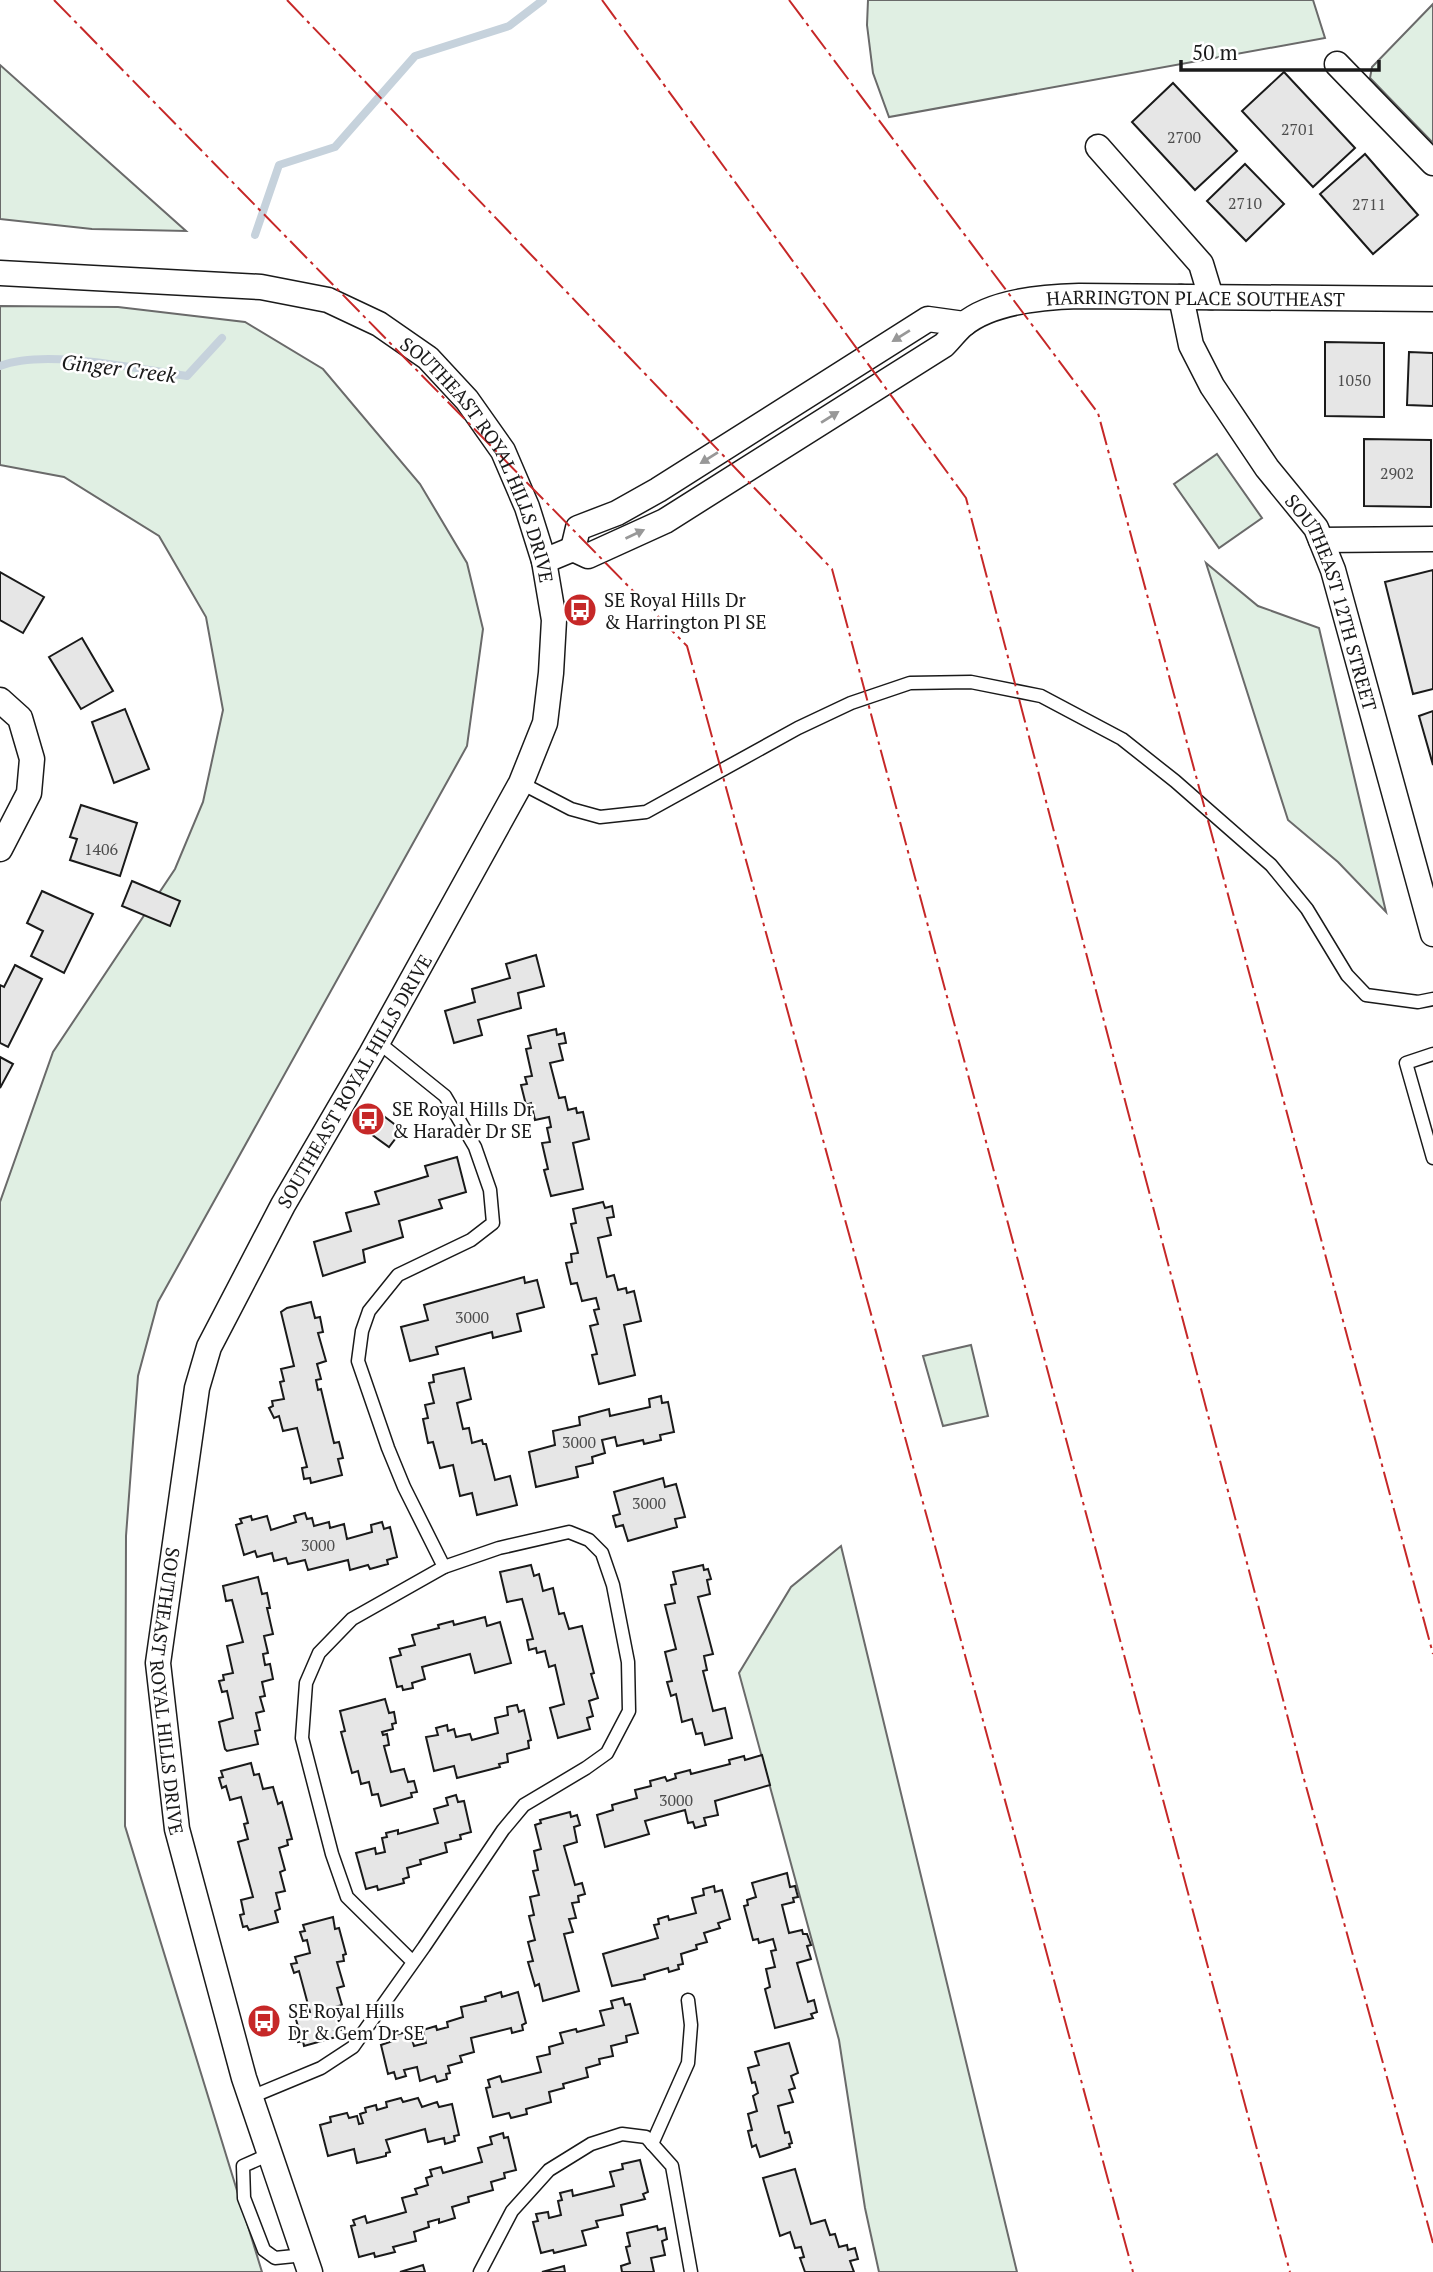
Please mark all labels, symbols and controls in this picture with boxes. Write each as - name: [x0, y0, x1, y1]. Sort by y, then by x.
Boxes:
- scale bar: [1181, 28, 1379, 72]
- text: 50 m: [1192, 38, 1238, 66]
- house number: 2701: [1281, 118, 1315, 140]
- house number: 2700: [1167, 126, 1201, 148]
- house number: 2710: [1228, 192, 1262, 214]
- house number: 2711: [1352, 193, 1386, 215]
- street label: HARRINGTON PLACE SOUTHEAST: [1045, 283, 1345, 311]
- one-way arrow: [891, 330, 911, 343]
- street label: SOUTHEAST ROYAL HILLS DRIVE: [396, 331, 560, 584]
- water label: Ginger Creek: [60, 347, 179, 389]
- house number: 1050: [1337, 369, 1371, 391]
- one-way arrow: [820, 410, 839, 423]
- one-way arrow: [699, 452, 719, 465]
- house number: 2902: [1380, 462, 1414, 484]
- street label: SOUTHEAST 12TH STREET: [1280, 488, 1384, 714]
- one-way arrow: [625, 529, 645, 540]
- place label: SE Royal Hills Dr & Harrington Pl SE: [604, 587, 767, 634]
- bus stop icon: SE Royal Hills Dr & Harrington Pl SE: [561, 591, 599, 629]
- house number: 1406: [84, 838, 119, 860]
- street label: SOUTHEAST ROYAL HILLS DRIVE: [271, 950, 437, 1212]
- place label: SE Royal Hills Dr & Harader Dr SE: [392, 1096, 535, 1143]
- bus stop icon: SE Royal Hills Dr & Harader Dr SE: [349, 1100, 387, 1138]
- house number: 3000: [455, 1306, 489, 1328]
- house number: 3000: [562, 1431, 596, 1453]
- house number: 3000: [632, 1492, 666, 1514]
- house number: 3000: [301, 1534, 335, 1556]
- street label: SOUTHEAST ROYAL HILLS DRIVE: [145, 1546, 191, 1838]
- house number: 3000: [659, 1789, 693, 1811]
- place label: SE Royal Hills Dr & Gem Dr SE: [288, 1998, 425, 2045]
- bus stop icon: SE Royal Hills Dr & Gem Dr SE: [245, 2002, 283, 2040]

